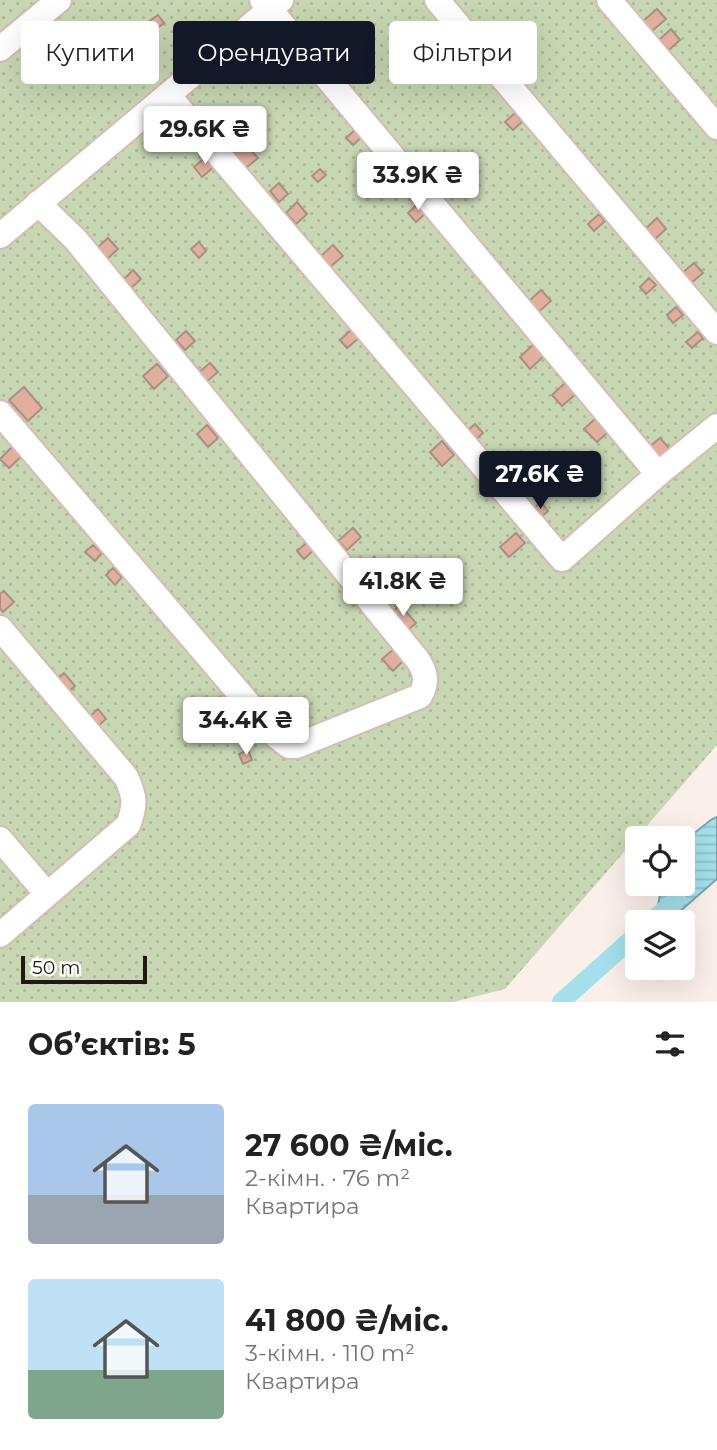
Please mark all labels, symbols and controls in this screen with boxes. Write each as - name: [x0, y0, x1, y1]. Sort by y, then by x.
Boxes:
- chip: Купити: [21, 21, 159, 84]
- chip: Орендувати: [173, 21, 375, 84]
- chip: Фільтри: [389, 21, 537, 84]
- pin: 29.6K ₴: [140, 106, 270, 166]
- text: 29.6K ₴: [160, 115, 250, 143]
- pin: 33.9K ₴: [353, 152, 483, 212]
- text: 33.9K ₴: [373, 161, 463, 189]
- pin: 27.6K ₴: [475, 452, 605, 511]
- text: 27.6K ₴: [495, 460, 585, 488]
- pin: 41.8K ₴: [338, 558, 468, 618]
- text: 41.8K ₴: [359, 567, 447, 595]
- pin: 34.4K ₴: [181, 698, 311, 757]
- text: 34.4K ₴: [199, 706, 293, 734]
- map controls: [625, 826, 695, 980]
- button: locate: [625, 826, 695, 896]
- button: layers: [625, 910, 695, 980]
- scale bar: [21, 953, 147, 985]
- text: 50 m: [32, 956, 80, 979]
- icon: filters: [651, 1025, 689, 1063]
- text: Об’єктів: 5: [28, 1026, 196, 1063]
- text: 27 600 ₴/міс.: [245, 1127, 453, 1164]
- icon: home: [84, 1132, 168, 1216]
- text: 2-кімн. · 76 m²: [245, 1164, 410, 1192]
- text: Квартира: [245, 1192, 359, 1220]
- text: 41 800 ₴/міс.: [245, 1302, 449, 1339]
- icon: home: [84, 1307, 168, 1391]
- text: 3-кімн. · 110 m²: [245, 1339, 415, 1367]
- text: Квартира: [245, 1367, 359, 1395]

